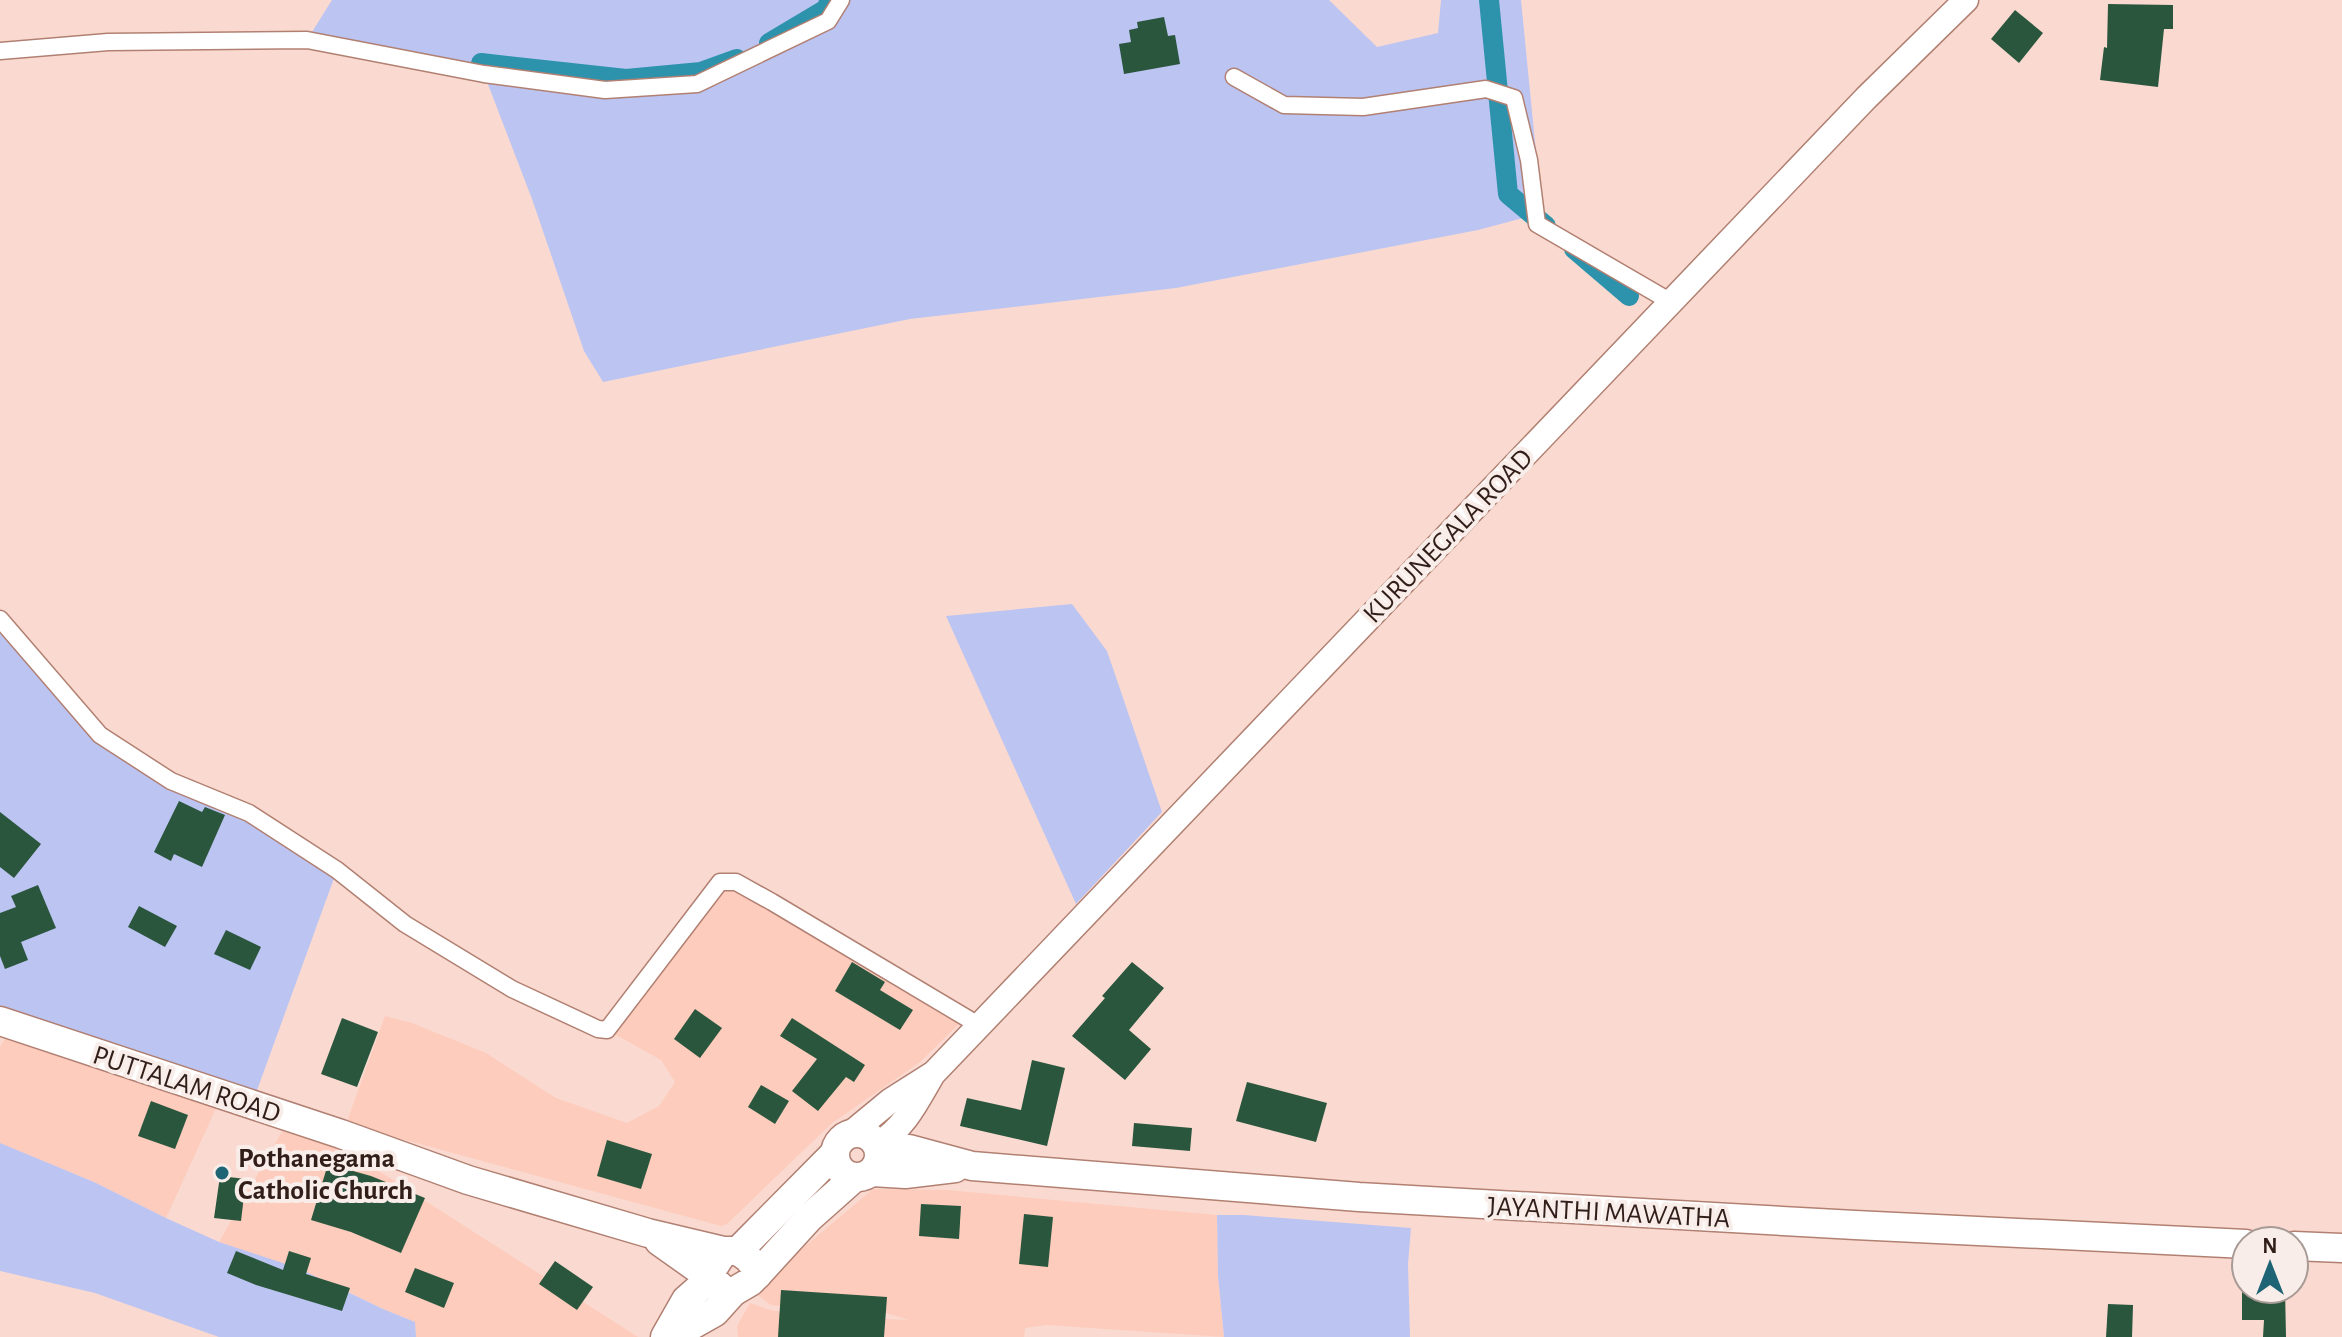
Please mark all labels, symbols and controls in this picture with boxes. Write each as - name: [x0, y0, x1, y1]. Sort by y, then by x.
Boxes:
- street label: KURUNEGALA ROAD: [1359, 444, 1538, 629]
- street label: PUTTALAM ROAD: [89, 1041, 284, 1128]
- place label: Pothanegama Catholic Church: [238, 1145, 413, 1205]
- marker: Pothanegama Catholic Church: [213, 1164, 231, 1182]
- street label: JAYANTHI MAWATHA: [1487, 1193, 1731, 1233]
- north arrow: [2230, 1225, 2310, 1305]
- text: N: [2262, 1235, 2278, 1257]

